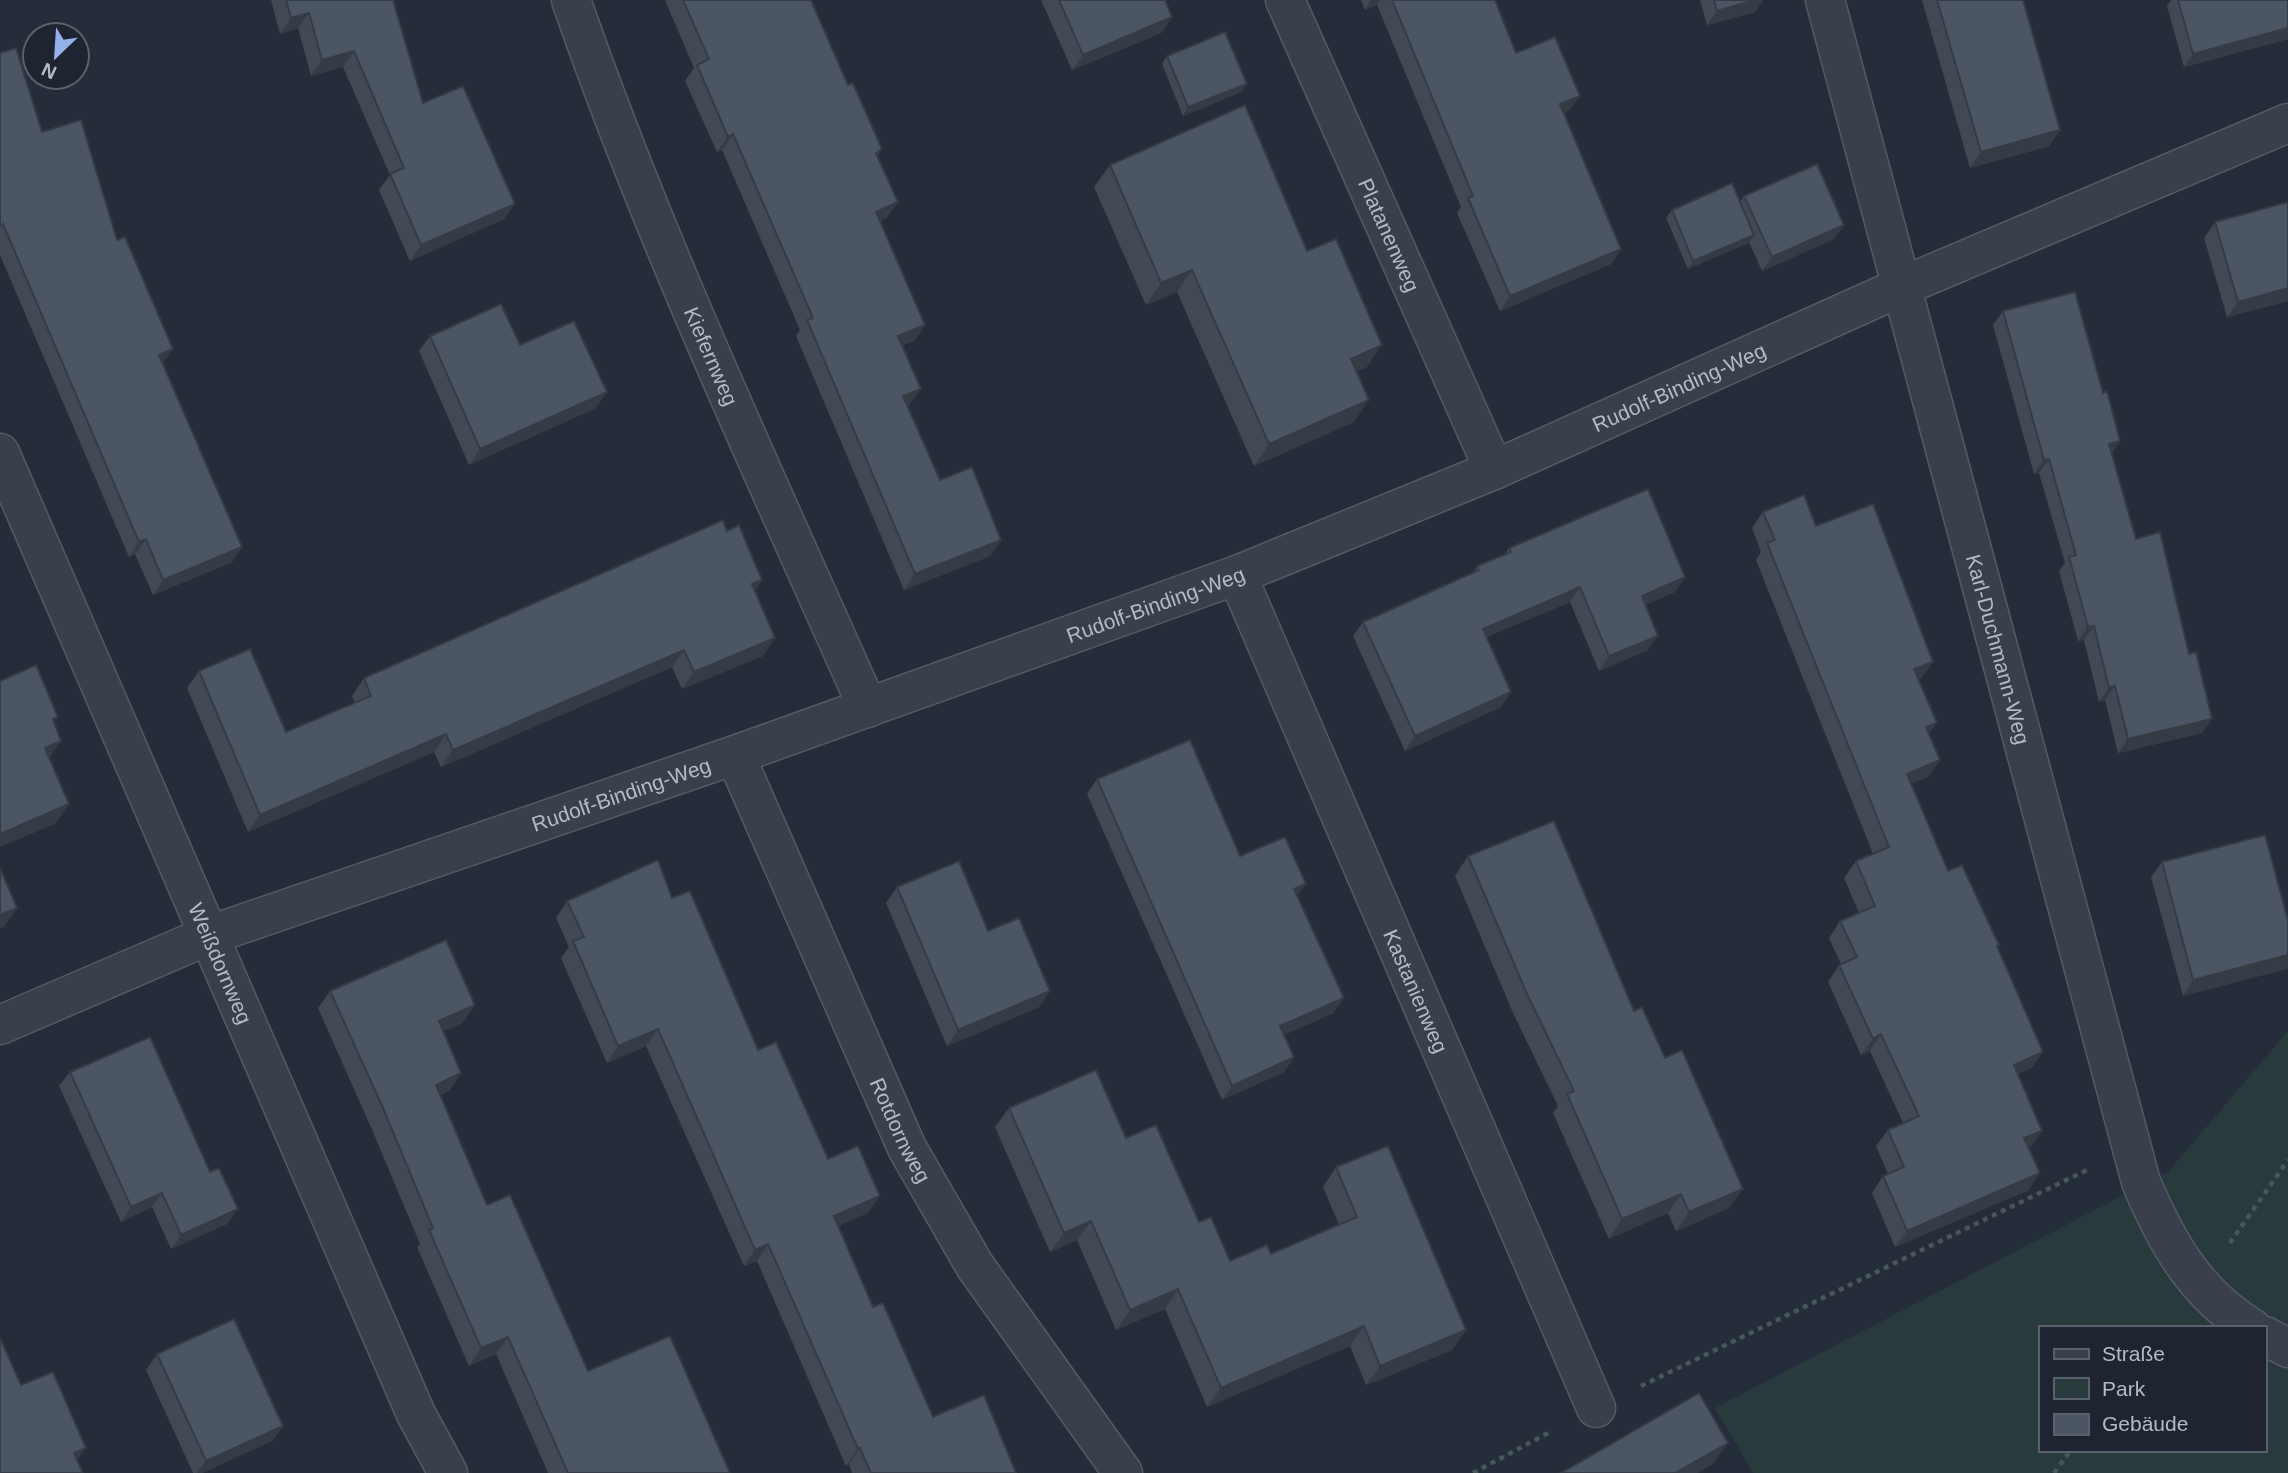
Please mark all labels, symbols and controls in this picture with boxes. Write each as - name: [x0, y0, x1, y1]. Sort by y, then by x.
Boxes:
- north arrow: [21, 21, 91, 91]
- text: N: [38, 59, 60, 83]
- street label: Platanenweg: [1354, 175, 1425, 295]
- street label: Kiefernweg: [680, 303, 743, 409]
- street label: Rudolf-Binding-Weg: [1588, 338, 1769, 436]
- street label: Karl-Duchmann-Weg: [1962, 552, 2035, 747]
- street label: Rudolf-Binding-Weg: [1063, 562, 1248, 647]
- street label: Rudolf-Binding-Weg: [529, 753, 714, 835]
- street label: Weißdornweg: [185, 899, 257, 1027]
- street label: Kastanienweg: [1380, 926, 1453, 1056]
- street label: Rotdornweg: [866, 1074, 936, 1186]
- legend: [2039, 1326, 2267, 1452]
- text: Straße: [2102, 1342, 2165, 1365]
- text: Park: [2102, 1377, 2146, 1400]
- text: Gebäude: [2102, 1412, 2188, 1435]

